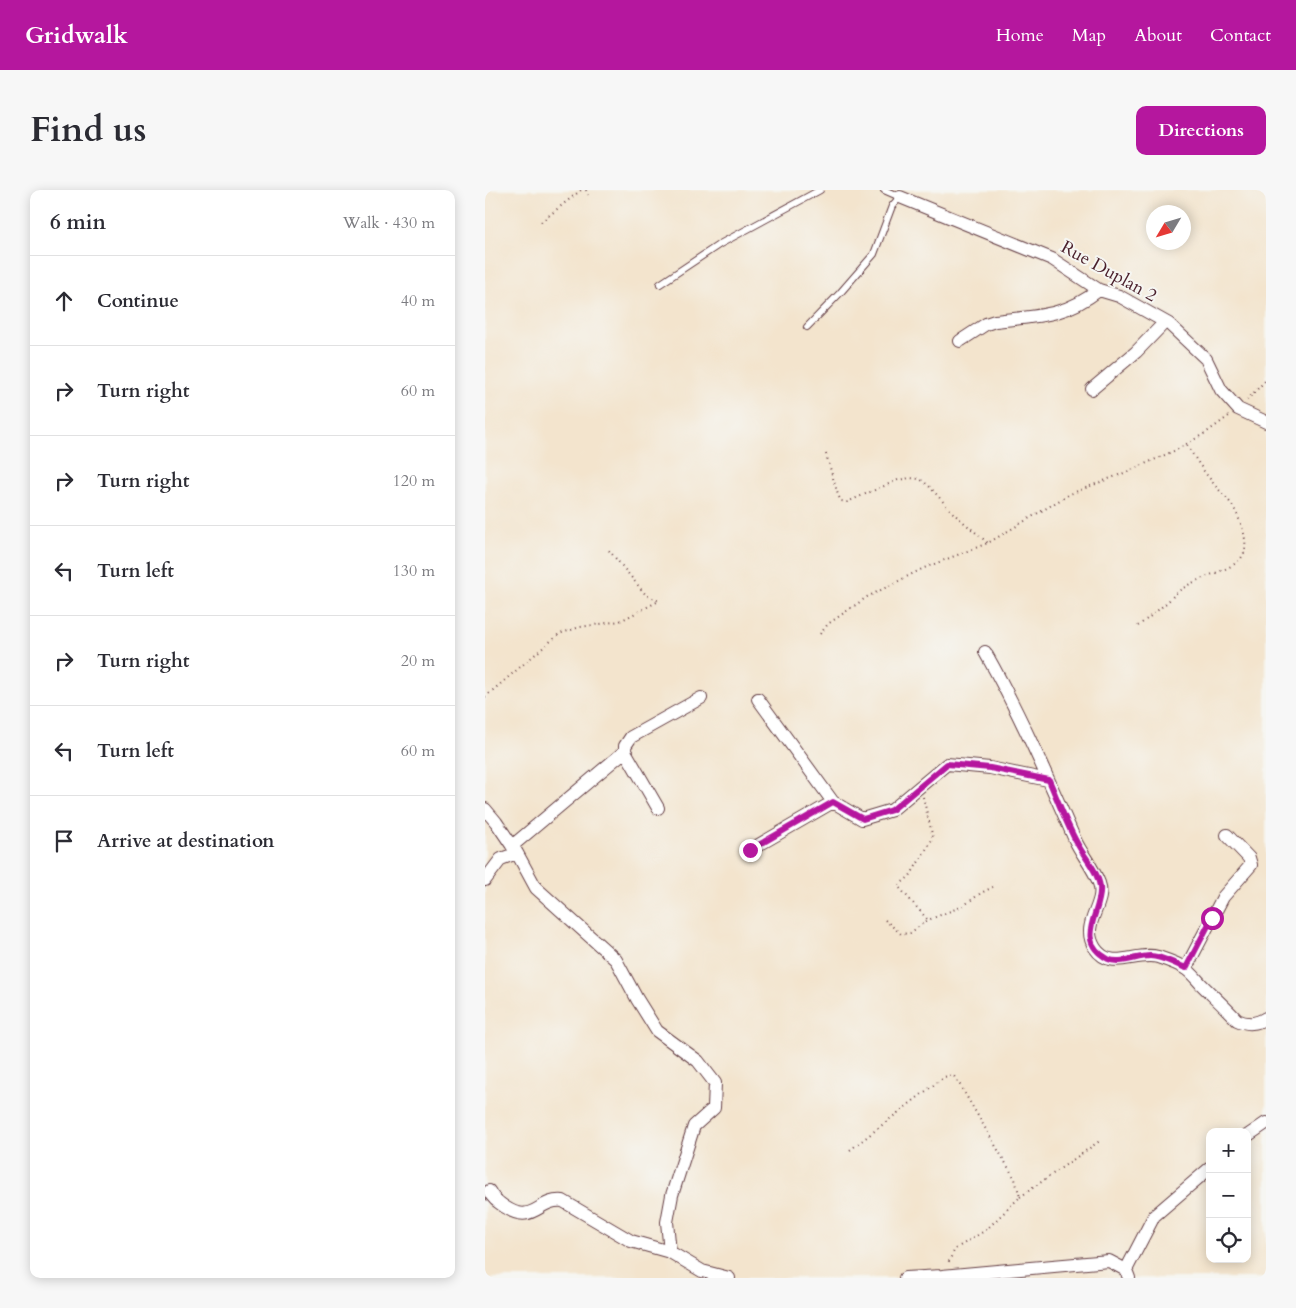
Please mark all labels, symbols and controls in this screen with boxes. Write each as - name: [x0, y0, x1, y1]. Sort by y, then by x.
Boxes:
- text: Gridwalk: [25, 19, 128, 52]
- text: Home: [996, 23, 1044, 48]
- text: Map: [1072, 23, 1106, 48]
- text: About: [1134, 23, 1182, 48]
- text: Contact: [1210, 23, 1271, 48]
- text: Find us: [30, 106, 146, 154]
- button: Directions: [1136, 106, 1266, 155]
- north arrow: [1146, 205, 1191, 250]
- text: 6 min: [50, 208, 106, 237]
- text: Walk · 430 m: [343, 212, 435, 234]
- street label: Rue Duplan 2: [1056, 235, 1161, 308]
- icon: ahead: [50, 287, 78, 315]
- text: Continue: [97, 288, 179, 314]
- text: 40 m: [401, 290, 435, 312]
- icon: right: [50, 377, 78, 405]
- text: Turn right: [97, 378, 189, 404]
- text: 60 m: [401, 380, 435, 402]
- icon: right: [50, 467, 78, 495]
- text: Turn right: [97, 468, 189, 494]
- text: 120 m: [393, 470, 435, 492]
- icon: left: [50, 557, 78, 585]
- text: Turn left: [97, 558, 174, 584]
- text: 130 m: [393, 560, 435, 582]
- icon: right: [50, 647, 78, 675]
- text: Turn right: [97, 648, 189, 674]
- text: 20 m: [401, 650, 435, 672]
- icon: left: [50, 737, 78, 765]
- text: Turn left: [97, 738, 174, 764]
- text: 60 m: [401, 740, 435, 762]
- icon: arrive: [50, 827, 78, 855]
- text: Arrive at destination: [97, 828, 274, 854]
- route end: [739, 839, 762, 862]
- route start: [1201, 907, 1224, 930]
- map controls: [1206, 1128, 1251, 1263]
- button: +: [1206, 1128, 1251, 1173]
- button: −: [1206, 1173, 1251, 1218]
- button: locate: [1206, 1218, 1251, 1263]

